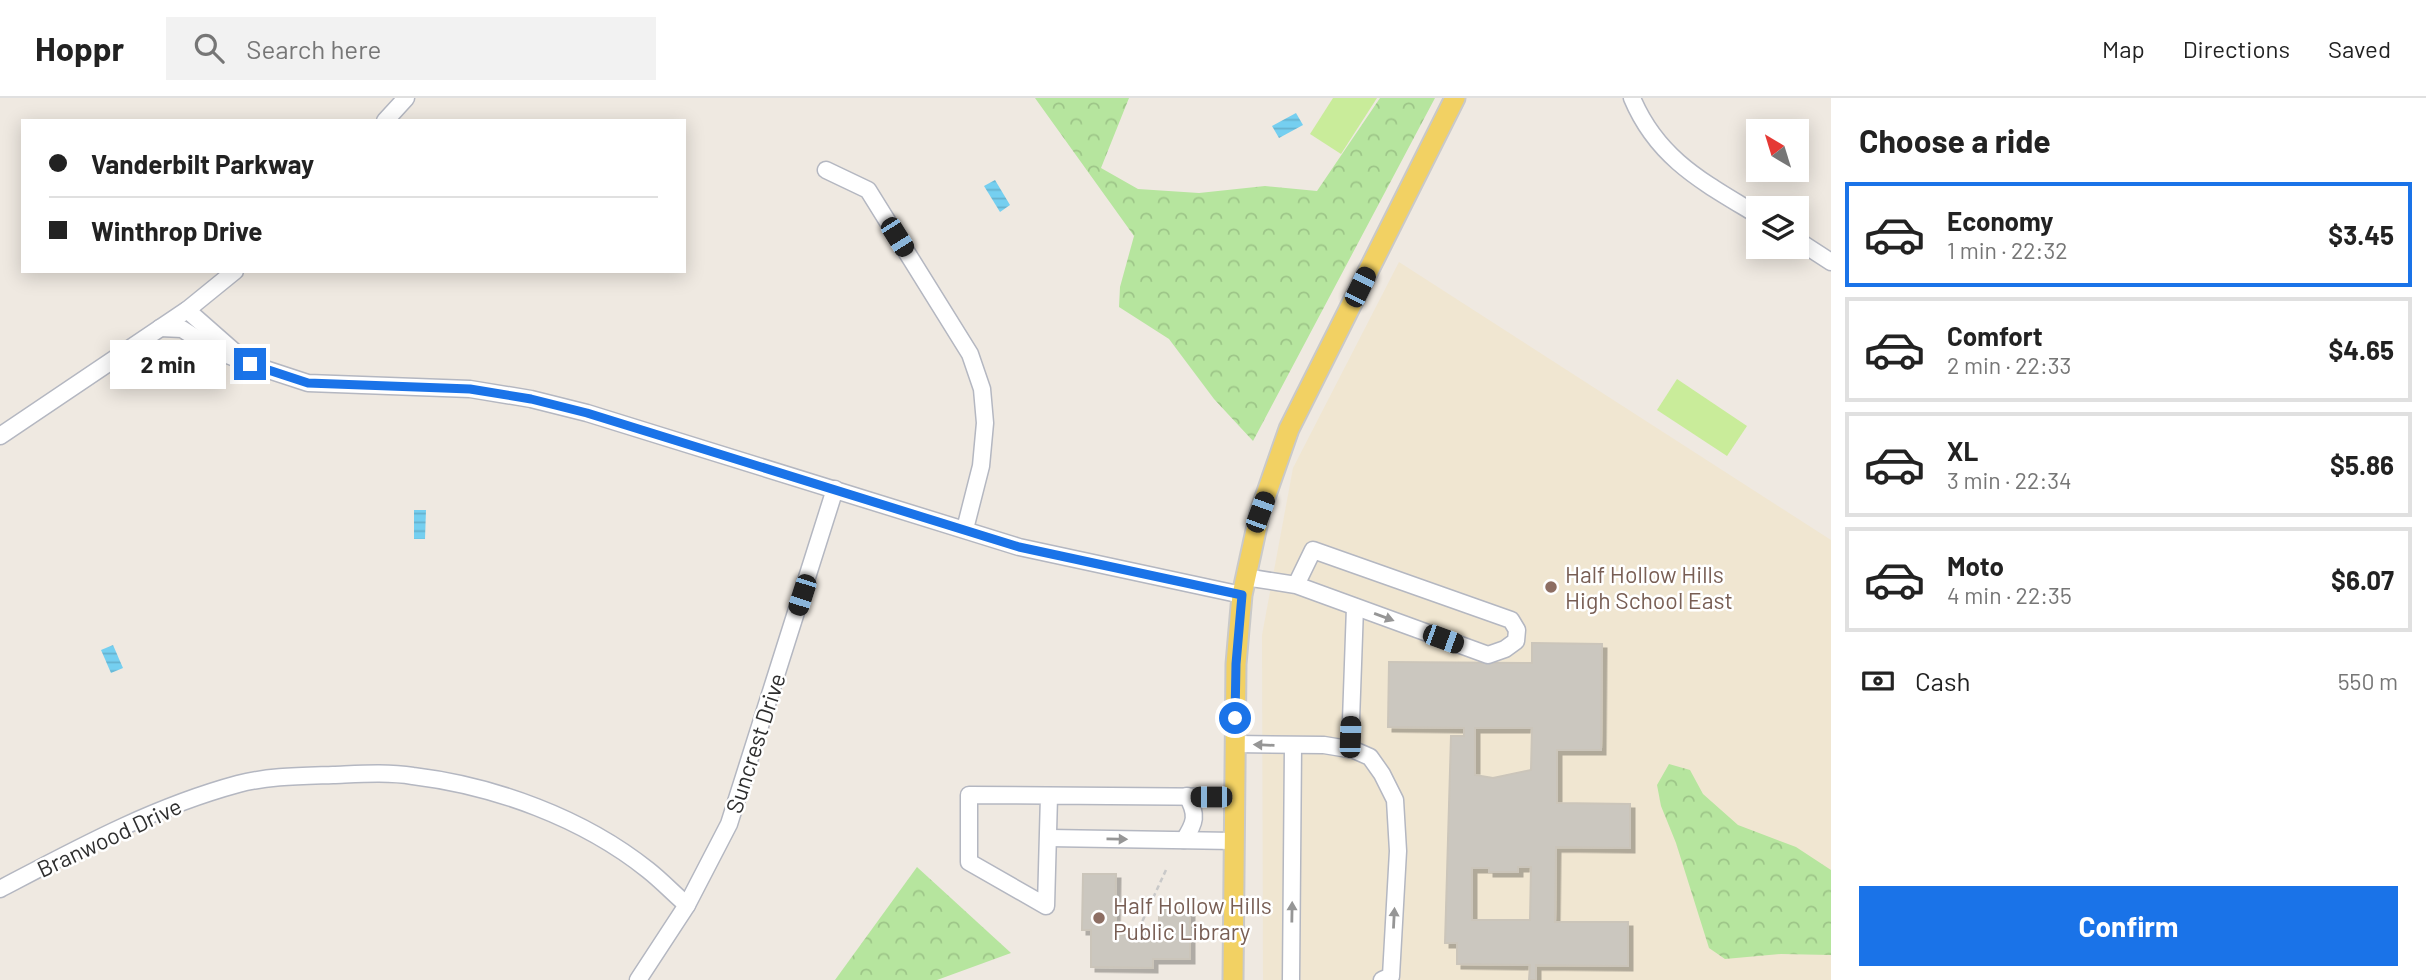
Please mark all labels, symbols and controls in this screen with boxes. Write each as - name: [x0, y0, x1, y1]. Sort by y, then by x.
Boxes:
- search box: [166, 17, 656, 80]
- text: Hoppr: [35, 28, 124, 68]
- icon: search: [190, 29, 228, 67]
- text: Search here: [246, 33, 381, 64]
- text: Map: [2102, 34, 2145, 63]
- text: Directions: [2183, 34, 2290, 63]
- text: Saved: [2328, 34, 2391, 63]
- north arrow: [1746, 119, 1810, 182]
- map controls: [1746, 119, 1809, 259]
- text: Choose a ride: [1859, 121, 2051, 159]
- text: Vanderbilt Parkway: [91, 148, 314, 179]
- button: layers: [1746, 196, 1809, 259]
- icon: car: [1863, 203, 1926, 266]
- text: Economy: [1947, 205, 2053, 236]
- car: [877, 214, 918, 260]
- text: Winthrop Drive: [91, 215, 262, 246]
- text: $3.45: [2328, 219, 2394, 250]
- text: 1 min · 22:32: [1947, 236, 2068, 264]
- car: [1342, 264, 1379, 310]
- icon: car: [1863, 318, 1926, 381]
- text: Comfort: [1947, 320, 2043, 351]
- text: $4.65: [2328, 334, 2394, 365]
- callout: 2 min: [110, 340, 226, 388]
- route end: [234, 348, 266, 380]
- text: 2 min: [140, 350, 196, 378]
- text: 2 min · 22:33: [1947, 351, 2071, 379]
- icon: car: [1863, 433, 1926, 496]
- text: XL: [1947, 435, 1978, 466]
- text: $5.86: [2330, 449, 2394, 480]
- text: 3 min · 22:34: [1947, 466, 2072, 494]
- car: [1243, 489, 1278, 535]
- icon: car: [1863, 548, 1926, 611]
- text: Moto: [1947, 550, 2004, 581]
- place label: Half Hollow Hills High School East: [1565, 560, 1733, 614]
- text: $6.07: [2331, 564, 2394, 595]
- car: [786, 572, 819, 618]
- marker: Half Hollow Hills High School East: [1543, 579, 1559, 595]
- text: 4 min · 22:35: [1947, 581, 2072, 609]
- one-way arrow: [1373, 612, 1394, 623]
- car: [1420, 622, 1467, 656]
- icon: cash: [1859, 662, 1897, 700]
- text: Cash: [1915, 665, 1970, 696]
- text: 550 m: [2338, 667, 2398, 695]
- street label: Suncrest Drive: [719, 669, 791, 817]
- route start: [1219, 702, 1251, 734]
- car: [1339, 716, 1362, 758]
- one-way arrow: [1253, 739, 1275, 751]
- car: [1191, 787, 1233, 808]
- street label: Branwood Drive: [32, 791, 186, 883]
- one-way arrow: [1106, 833, 1128, 845]
- button: Confirm: [1859, 886, 2398, 966]
- place label: Half Hollow Hills Public Library: [1113, 891, 1272, 945]
- one-way arrow: [1286, 901, 1298, 923]
- one-way arrow: [1389, 906, 1400, 928]
- marker: Half Hollow Hills Public Library: [1091, 910, 1107, 926]

